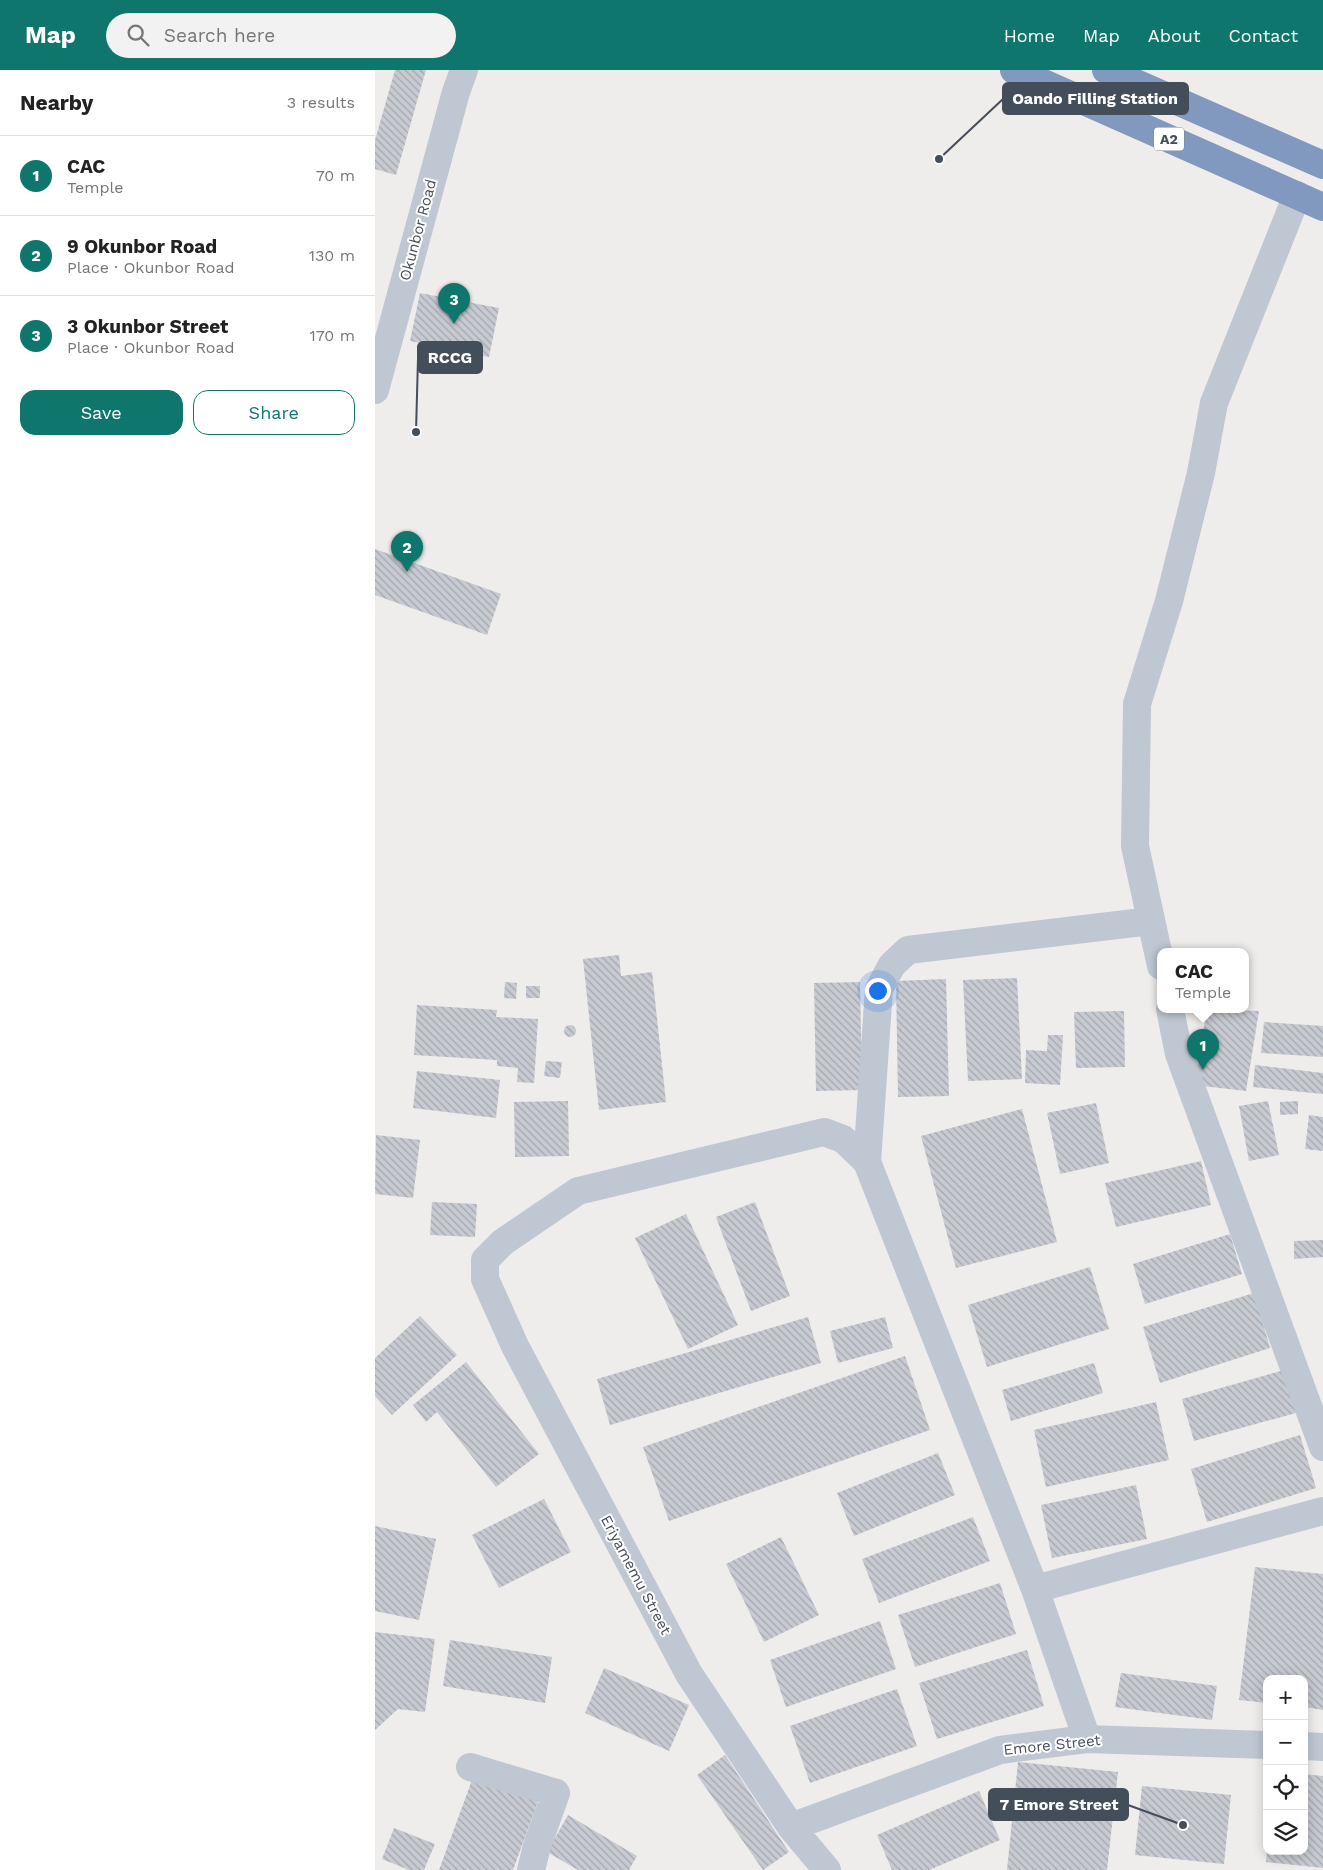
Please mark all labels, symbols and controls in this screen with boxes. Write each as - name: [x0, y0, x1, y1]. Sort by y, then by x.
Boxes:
- search box: [106, 13, 456, 58]
- text: Map: [25, 21, 76, 49]
- icon: search: [124, 21, 152, 49]
- text: Search here: [164, 24, 275, 47]
- text: Home: [1004, 25, 1055, 46]
- text: Map: [1083, 25, 1120, 46]
- text: About: [1148, 25, 1200, 46]
- text: Contact: [1228, 25, 1298, 46]
- callout: Oando Filling Station: [1003, 83, 1188, 114]
- text: Oando Filling Station: [1012, 89, 1178, 108]
- text: Nearby: [20, 90, 93, 115]
- text: 3 results: [287, 93, 355, 112]
- road number: A2: [1154, 128, 1184, 150]
- text: CAC: [67, 155, 105, 178]
- text: 1: [33, 166, 39, 185]
- text: 70 m: [316, 166, 355, 185]
- street label: Okunbor Road: [396, 177, 440, 283]
- text: Temple: [67, 178, 124, 197]
- text: 9 Okunbor Road: [67, 235, 217, 258]
- text: 2: [31, 246, 41, 265]
- text: 130 m: [309, 246, 355, 265]
- text: Place · Okunbor Road: [67, 258, 234, 277]
- pin: 3: [438, 283, 470, 324]
- text: 3 Okunbor Street: [67, 315, 228, 338]
- text: 3: [31, 326, 41, 345]
- text: 170 m: [309, 326, 355, 345]
- text: Place · Okunbor Road: [67, 338, 234, 357]
- callout: RCCG: [418, 342, 482, 373]
- text: RCCG: [428, 348, 472, 367]
- button: Save: [20, 390, 183, 435]
- button: Share: [193, 390, 355, 435]
- pin: 2: [391, 531, 423, 572]
- popup: [1157, 948, 1249, 1013]
- text: CAC: [1175, 960, 1213, 983]
- your location: [865, 978, 891, 1004]
- text: Temple: [1175, 983, 1231, 1002]
- pin: 1: [1187, 1029, 1219, 1070]
- street label: Eriyamemu Street: [597, 1512, 675, 1638]
- map controls: [1263, 1675, 1308, 1855]
- button: +: [1263, 1675, 1308, 1720]
- button: −: [1263, 1720, 1308, 1765]
- street label: Emore Street: [1002, 1731, 1102, 1759]
- button: locate: [1263, 1765, 1308, 1810]
- callout: 7 Emore Street: [989, 1789, 1128, 1820]
- text: 7 Emore Street: [1000, 1795, 1118, 1814]
- button: layers: [1263, 1810, 1308, 1855]

